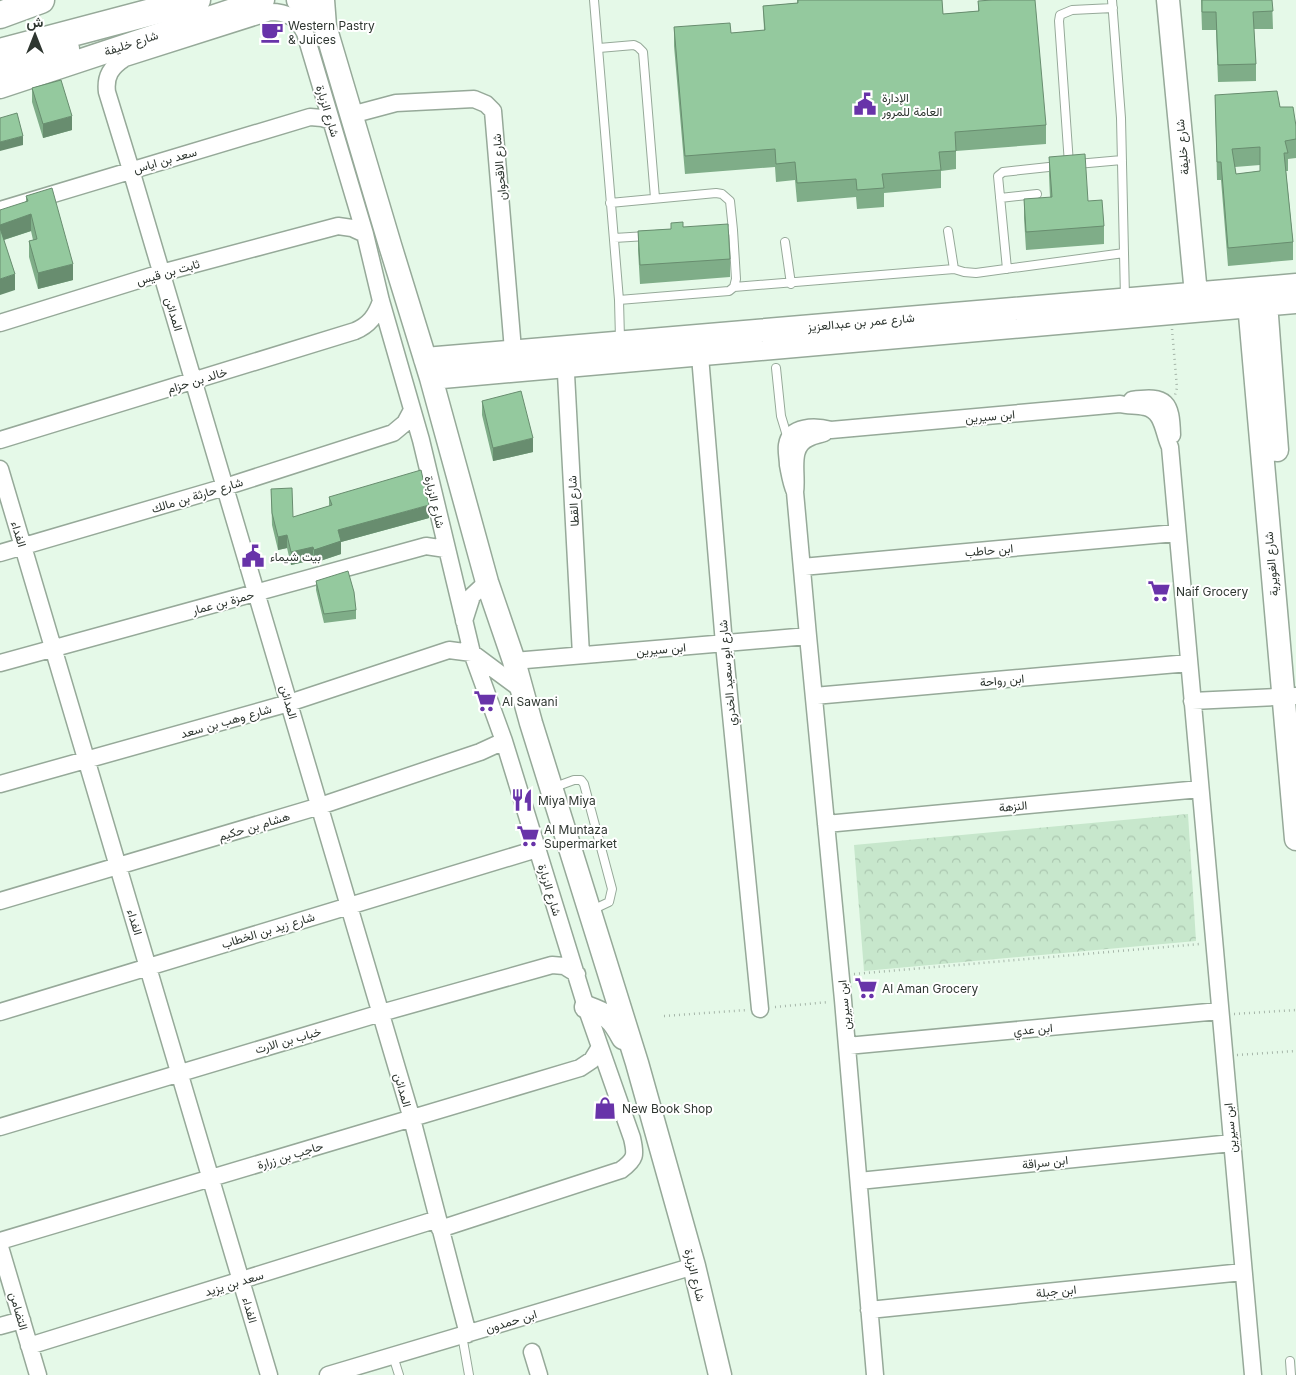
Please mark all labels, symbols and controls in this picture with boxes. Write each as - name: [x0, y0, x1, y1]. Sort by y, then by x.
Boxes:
- north arrow: [10, 10, 60, 60]
- text: ش: [27, 13, 44, 31]
- place label: Western Pastry & Juices: [288, 18, 375, 47]
- cafe icon: Western Pastry & Juices: [259, 19, 285, 45]
- street label: شارع خليفة: [102, 27, 161, 61]
- street label: شارع الزبارة: [311, 83, 343, 139]
- place label: الإدارة العامة للمرور: [881, 90, 942, 120]
- public building icon: الإدارة العامة للمرور: [852, 91, 878, 117]
- street label: شارع خليفة: [1172, 118, 1194, 176]
- street label: شارع الاقحوان: [489, 133, 511, 201]
- street label: سعد بن اياس: [131, 144, 199, 177]
- street label: ثابت بن قيس: [134, 256, 202, 289]
- street label: المدائن: [161, 295, 186, 333]
- street label: شارع عمر بن عبدالعزيز: [806, 310, 915, 336]
- street label: خالد بن حزام: [165, 364, 229, 397]
- street label: ابن سيرين: [964, 406, 1016, 427]
- street label: شارع حارثة بن مالك: [149, 474, 245, 518]
- street label: شارع الزبارة: [420, 474, 448, 530]
- street label: شارع القطا: [564, 475, 584, 527]
- street label: الفداء: [8, 519, 30, 549]
- street label: شارع الغويرية: [1261, 531, 1283, 597]
- street label: ابن حاطب: [964, 540, 1014, 561]
- public building icon: بيت شيماء: [240, 543, 266, 569]
- place label: بيت شيماء: [270, 549, 321, 564]
- supermarket icon: Naif Grocery: [1146, 578, 1172, 604]
- place label: Naif Grocery: [1176, 584, 1249, 599]
- street label: حمزة بن عمار: [189, 587, 256, 619]
- street label: شارع ابو سعيد الخدري: [715, 619, 742, 727]
- street label: ابن سيرين: [635, 639, 687, 660]
- street label: ابن رواحة: [979, 671, 1025, 690]
- street label: المدائن: [276, 683, 301, 721]
- supermarket icon: Al Sawani: [472, 688, 498, 714]
- place label: Al Sawani: [502, 694, 558, 709]
- street label: شارع وهب بن سعد: [179, 701, 274, 743]
- restaurant icon: Miya Miya: [509, 787, 535, 813]
- place label: Miya Miya: [538, 793, 596, 808]
- street label: النزهة: [998, 797, 1028, 816]
- street label: هشام بن حكيم: [217, 808, 292, 845]
- place label: Al Muntaza Supermarket: [544, 822, 617, 851]
- supermarket icon: Al Muntaza Supermarket: [515, 823, 541, 849]
- street label: شارع الزبارة: [533, 862, 565, 918]
- street label: الفداء: [124, 907, 146, 937]
- street label: شارع زيد بن الخطاب: [220, 909, 317, 953]
- supermarket icon: Al Aman Grocery: [853, 975, 879, 1001]
- street label: ابن سيرين: [834, 979, 855, 1031]
- place label: Al Aman Grocery: [882, 981, 979, 996]
- street label: ابن عدي: [1013, 1020, 1054, 1041]
- street label: خباب بن الارت: [253, 1023, 323, 1058]
- street label: المدائن: [390, 1071, 415, 1109]
- shop icon: New Book Shop: [592, 1095, 618, 1121]
- place label: New Book Shop: [622, 1101, 713, 1116]
- street label: ابن سيرين: [1220, 1102, 1241, 1154]
- street label: حاجب بن زرارة: [255, 1138, 325, 1173]
- street label: ابن سراقة: [1021, 1152, 1069, 1173]
- street label: شارع الزبارة: [679, 1247, 709, 1303]
- street label: سعد بن يزيد: [203, 1267, 265, 1300]
- street label: ابن جبلة: [1035, 1281, 1077, 1302]
- street label: التضامن: [5, 1290, 32, 1332]
- street label: الفداء: [239, 1295, 261, 1325]
- street label: ابن حمدون: [483, 1306, 539, 1337]

